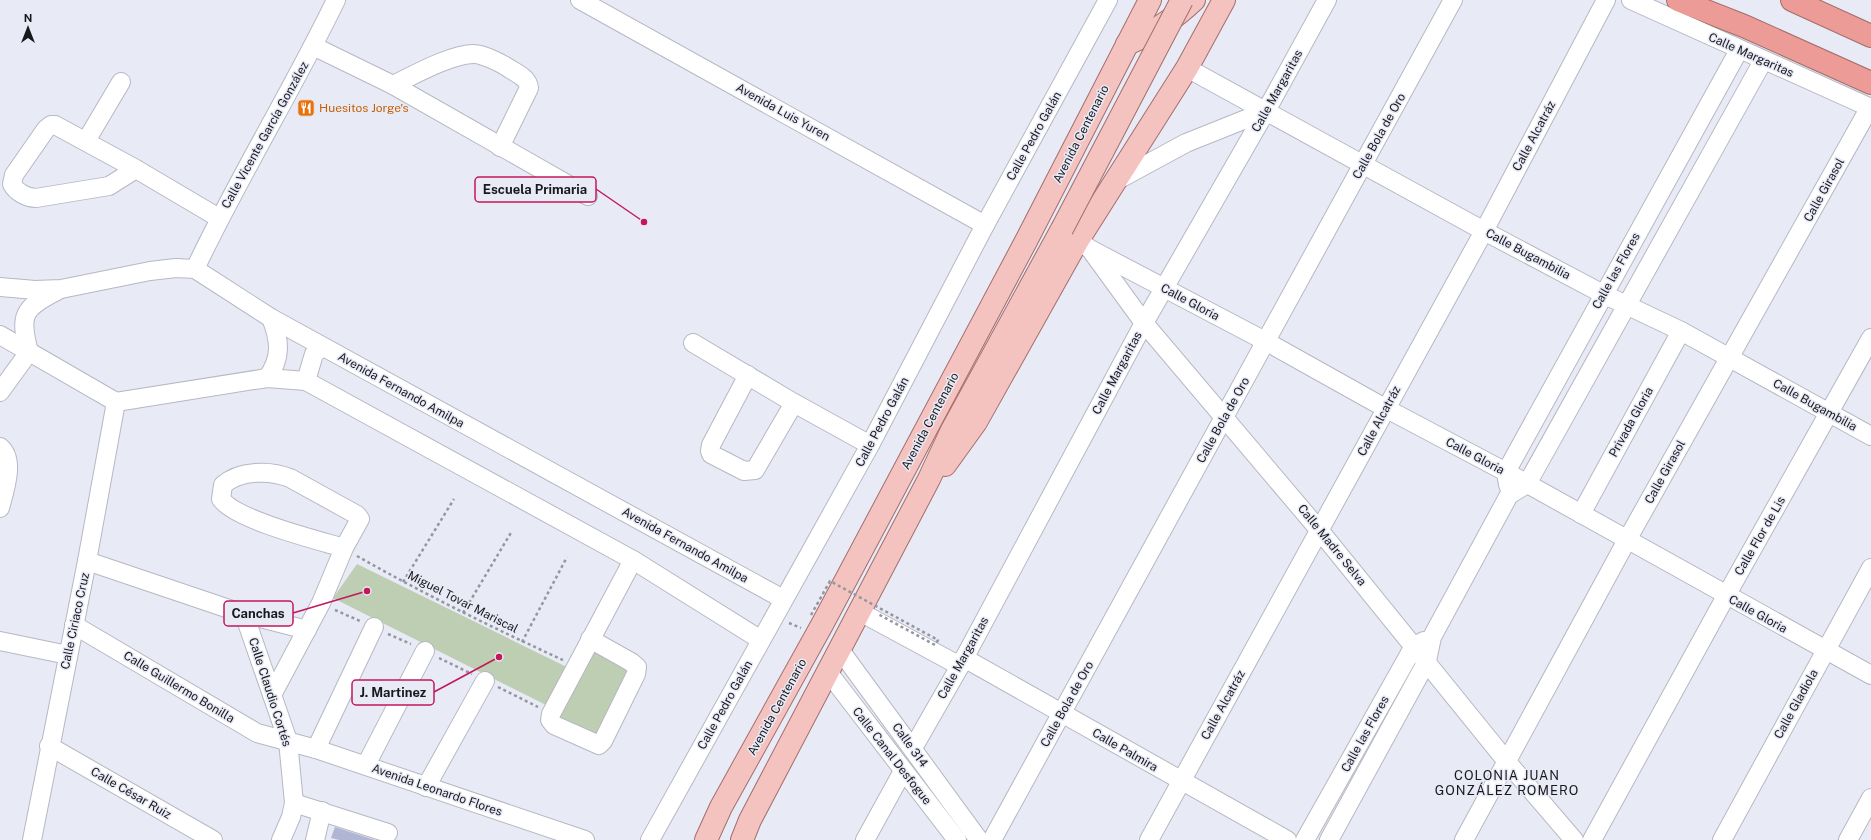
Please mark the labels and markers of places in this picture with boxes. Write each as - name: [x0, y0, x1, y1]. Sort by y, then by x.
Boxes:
- restaurant icon: Huesitos Jorge's: [296, 98, 316, 118]
- place label: Huesitos Jorge's: [319, 101, 409, 115]
- callout: Escuela Primaria: [475, 177, 596, 202]
- callout: Canchas: [224, 601, 293, 626]
- callout: J. Martinez: [352, 680, 434, 705]

